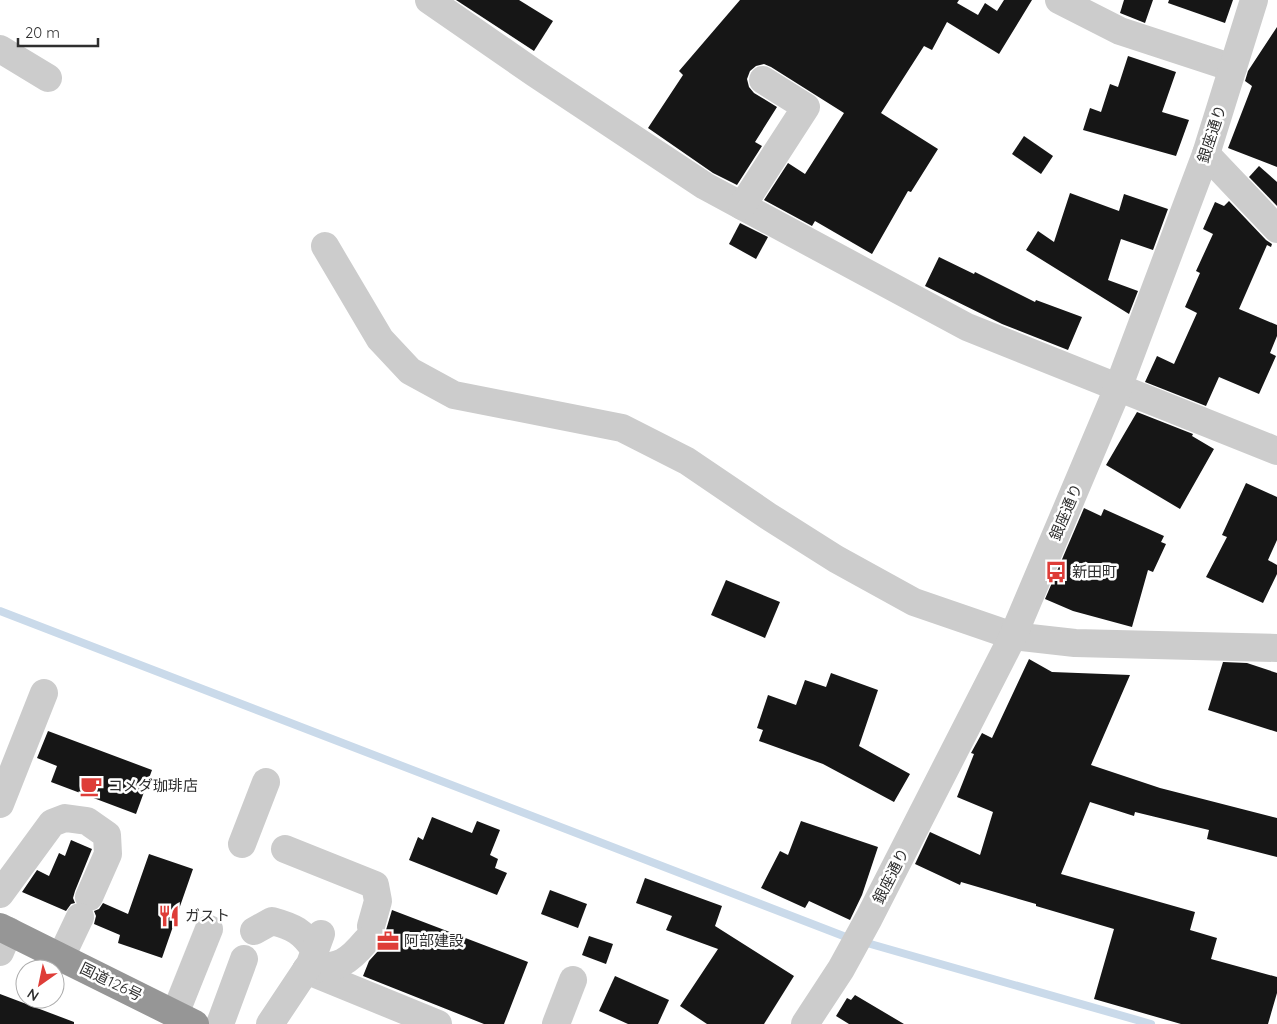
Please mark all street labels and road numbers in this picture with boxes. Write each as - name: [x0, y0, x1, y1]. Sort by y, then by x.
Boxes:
- street label: 銀座通り: [1193, 102, 1230, 165]
- street label: 銀座通り: [1045, 480, 1086, 543]
- street label: 銀座通り: [868, 845, 913, 907]
- street label: 国道126号: [77, 958, 145, 1005]

